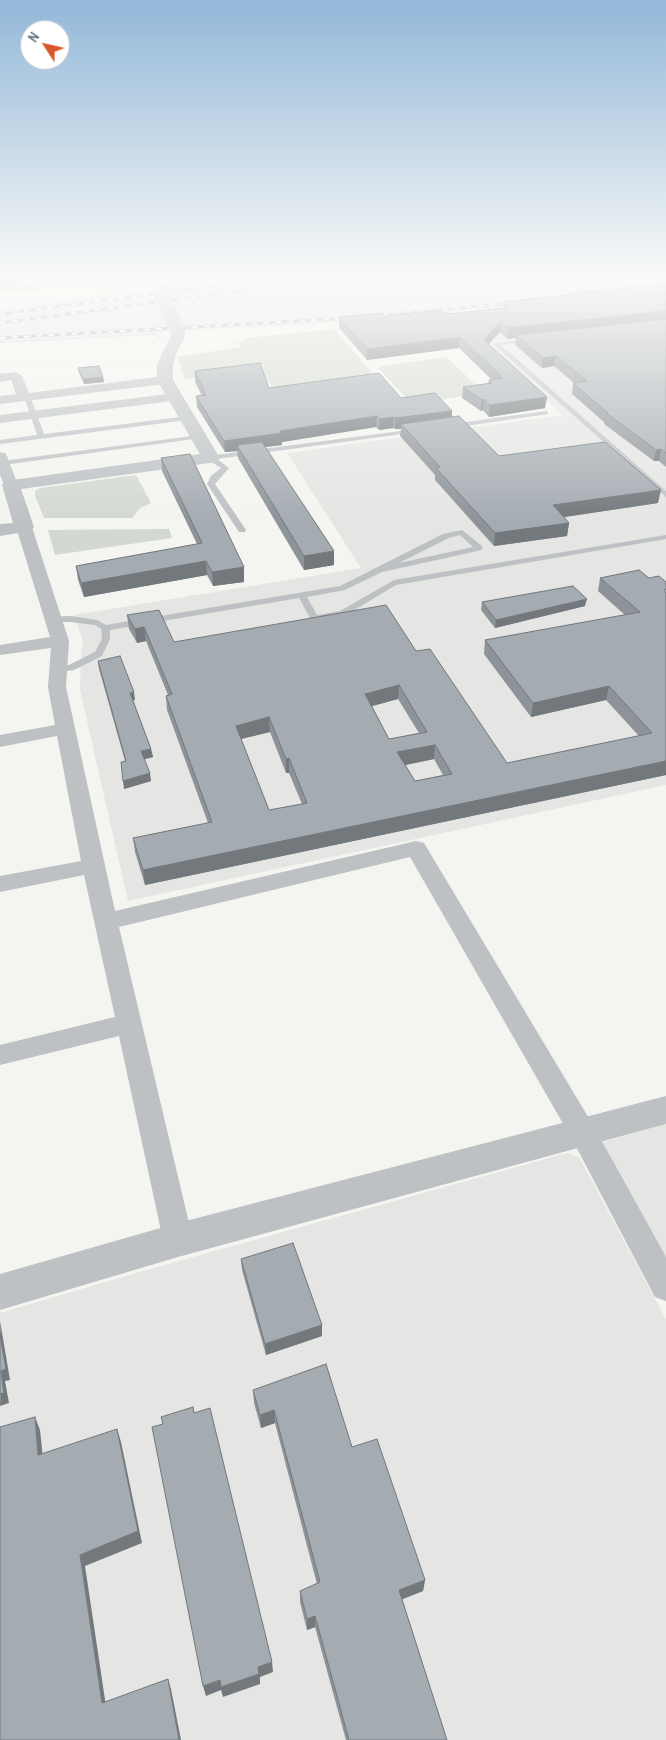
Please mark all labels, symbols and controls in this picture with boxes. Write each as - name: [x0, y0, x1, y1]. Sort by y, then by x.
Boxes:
- north arrow: [20, 20, 70, 70]
- text: N: [24, 28, 43, 46]

